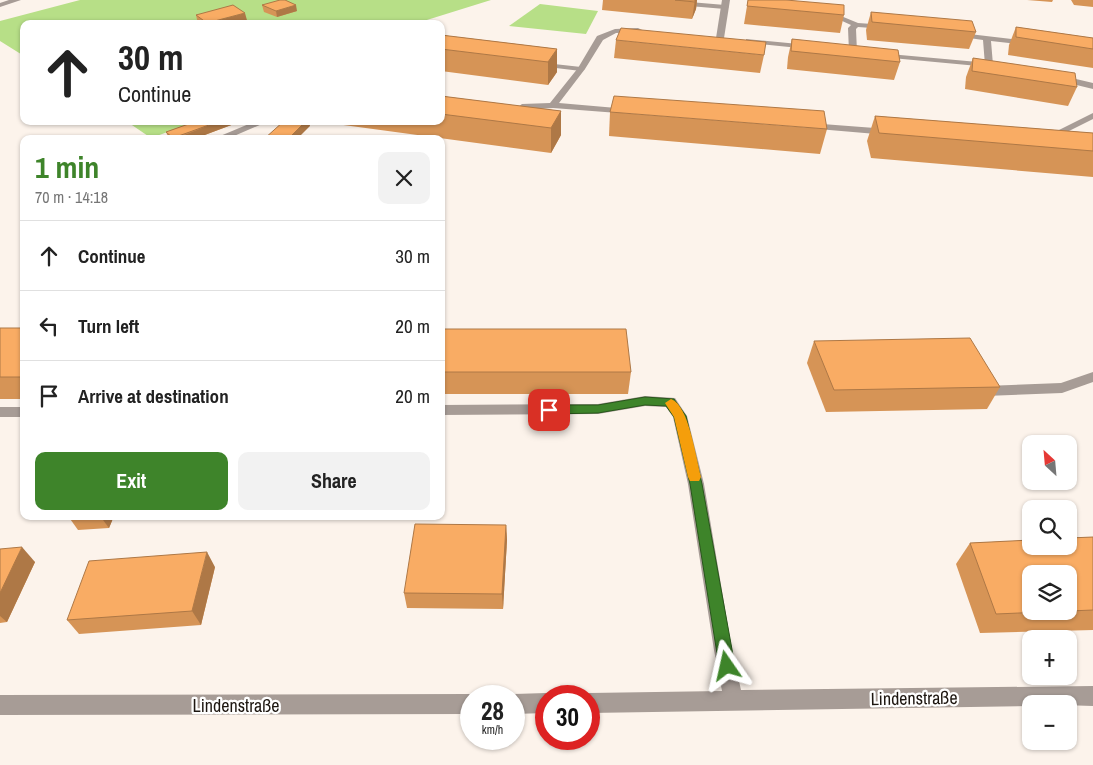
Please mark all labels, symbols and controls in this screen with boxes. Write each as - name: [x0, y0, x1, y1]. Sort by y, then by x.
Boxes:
- text: 30 m: [118, 34, 183, 81]
- icon: ahead: [35, 40, 100, 105]
- text: Continue: [118, 79, 191, 109]
- text: 1 min: [35, 147, 99, 187]
- button: close: [378, 152, 430, 204]
- text: 70 m · 14:18: [35, 186, 108, 208]
- icon: ahead: [35, 242, 63, 270]
- text: Continue: [78, 243, 146, 269]
- text: 30 m: [395, 243, 430, 269]
- icon: left: [35, 312, 63, 340]
- text: Turn left: [78, 313, 139, 339]
- text: 20 m: [395, 313, 430, 339]
- icon: arrive: [35, 382, 63, 410]
- text: Arrive at destination: [78, 383, 229, 409]
- text: 20 m: [395, 383, 430, 409]
- pin: [528, 389, 570, 431]
- icon: arrive: [535, 396, 563, 424]
- north arrow: [1022, 435, 1078, 490]
- map controls: [1022, 435, 1077, 750]
- button: Exit: [35, 452, 228, 510]
- button: Share: [238, 452, 430, 510]
- button: search: [1022, 500, 1077, 555]
- button: layers: [1022, 565, 1077, 620]
- button: +: [1022, 630, 1077, 685]
- position arrow: [700, 639, 752, 691]
- speed limit sign: 30: [535, 685, 600, 750]
- street label: Lindenstraße: [870, 685, 958, 711]
- street label: Lindenstraße: [193, 693, 279, 718]
- text: 28: [481, 694, 504, 728]
- button: −: [1022, 695, 1077, 750]
- text: km/h: [482, 722, 503, 738]

